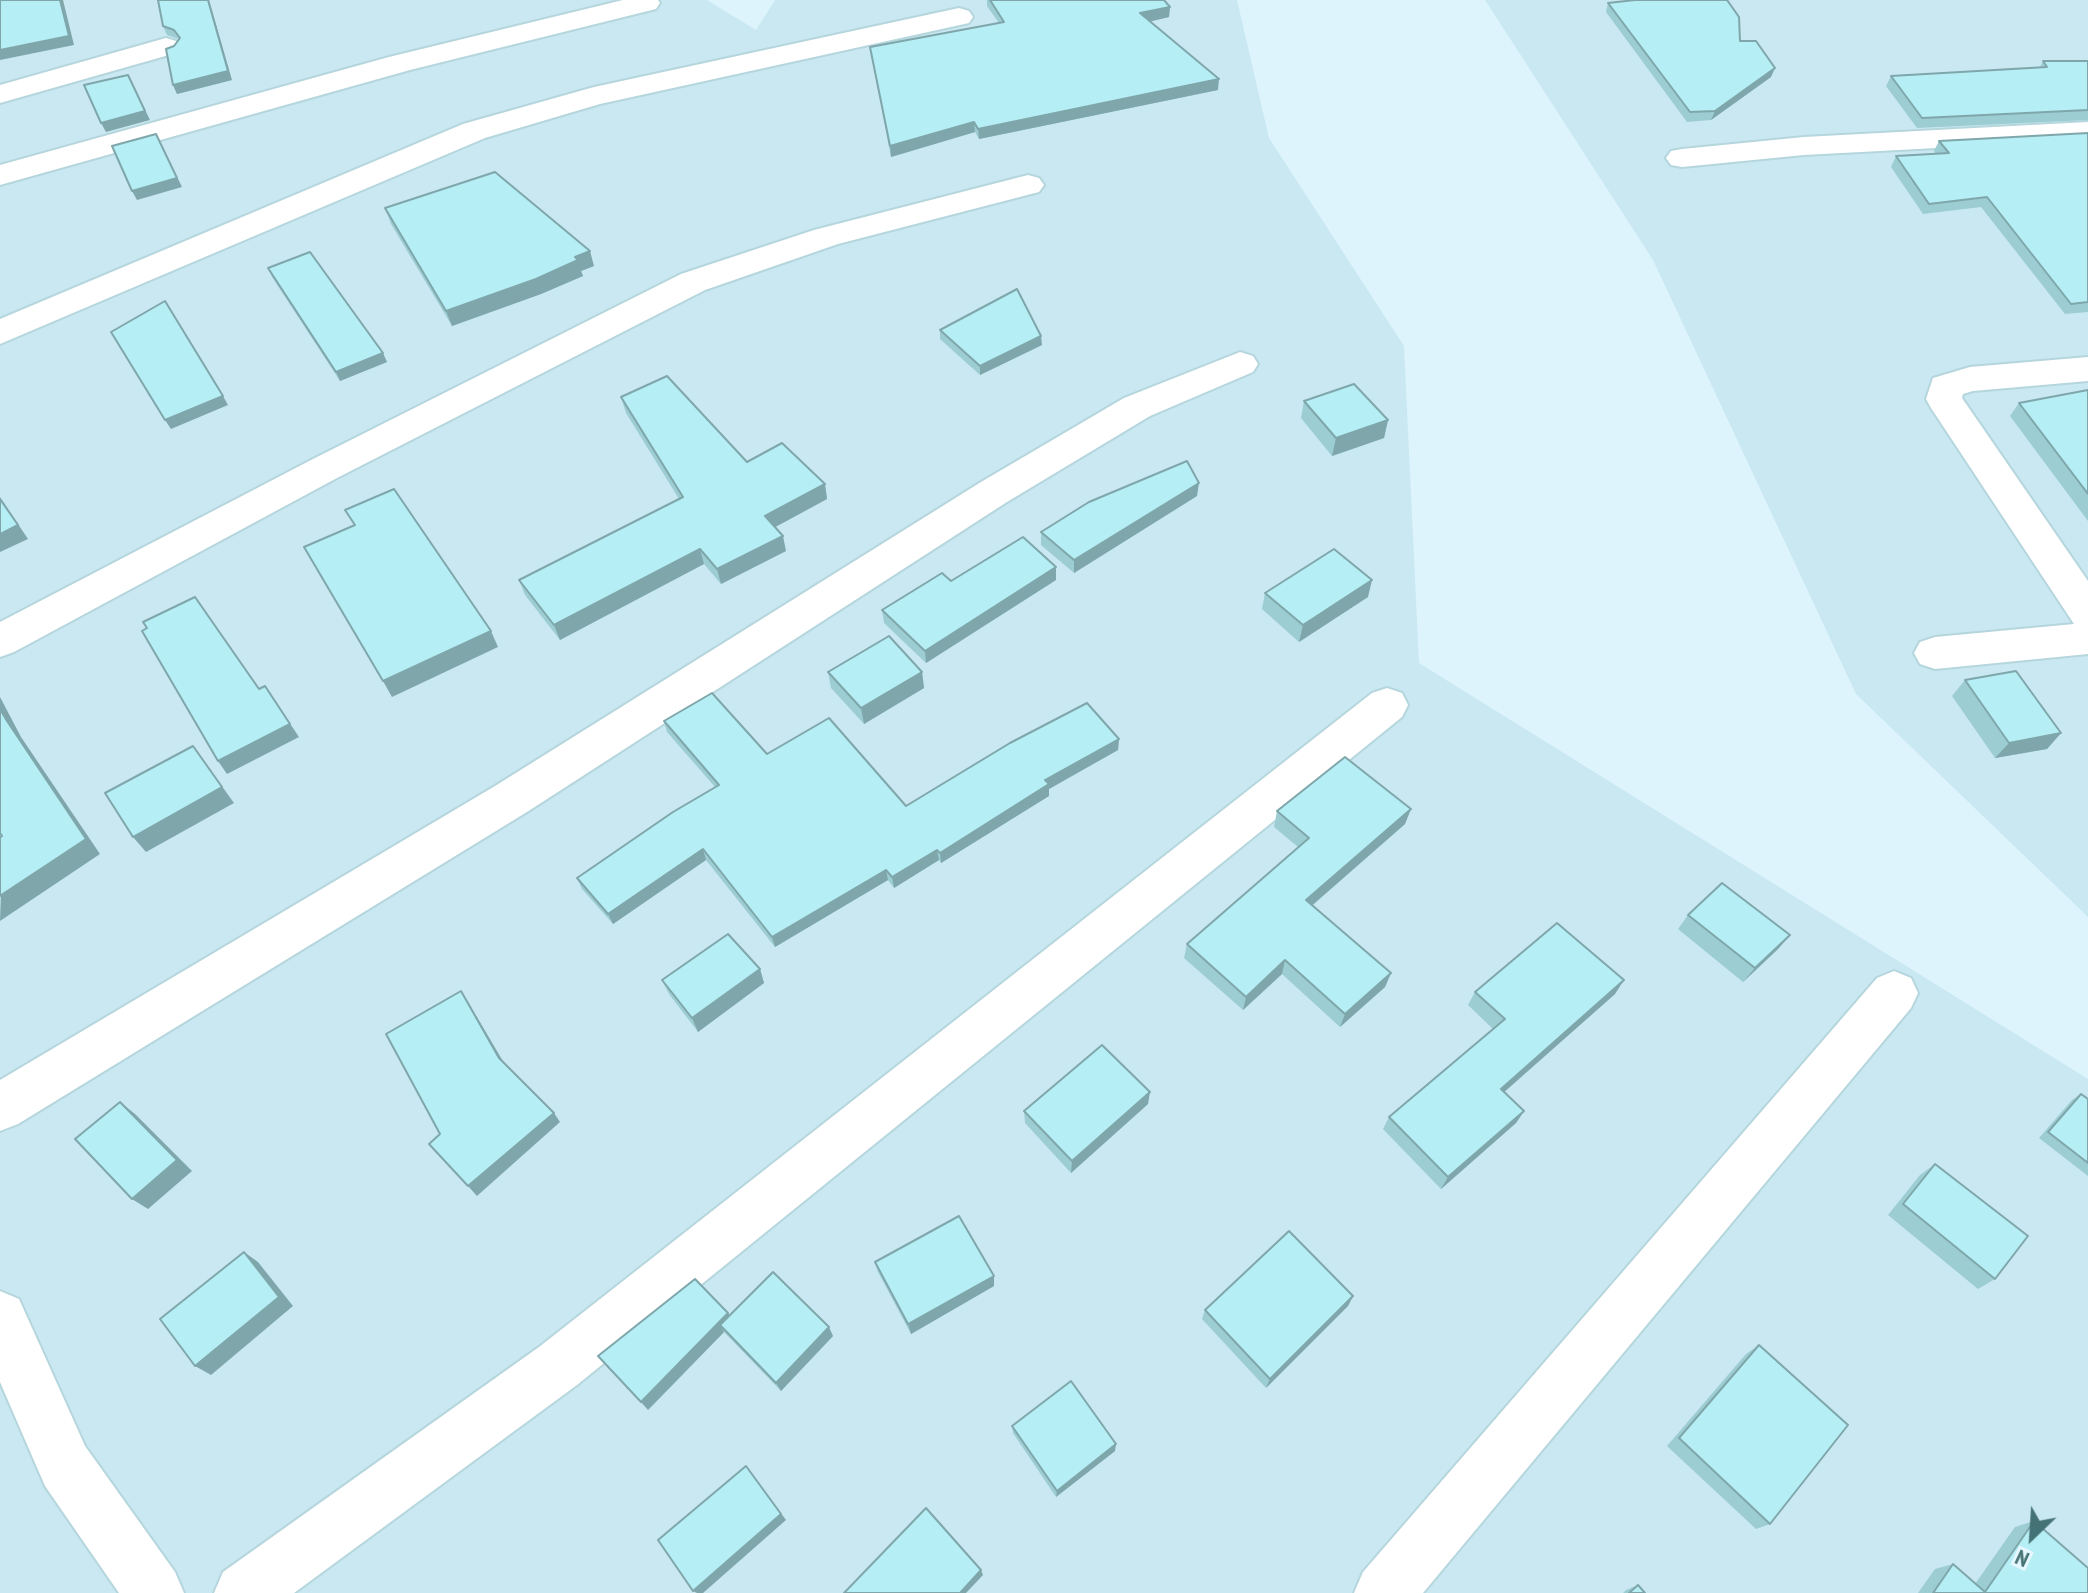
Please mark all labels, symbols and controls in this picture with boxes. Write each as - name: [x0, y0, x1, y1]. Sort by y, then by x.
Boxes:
- north arrow: [1992, 1497, 2072, 1577]
- text: N: [2011, 1544, 2033, 1574]

